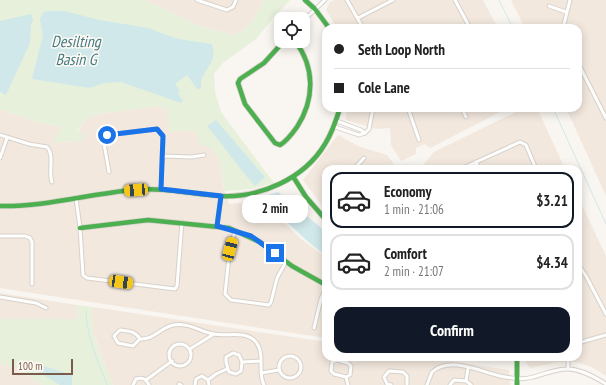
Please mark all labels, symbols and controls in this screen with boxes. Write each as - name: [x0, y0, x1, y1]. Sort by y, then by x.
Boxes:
- map controls: [274, 12, 310, 48]
- button: locate: [274, 12, 310, 48]
- water label: Desilting Basin G: [51, 31, 102, 69]
- text: Seth Loop North: [358, 40, 445, 59]
- text: Cole Lane: [358, 78, 410, 97]
- route start: [98, 126, 116, 144]
- icon: car: [336, 182, 372, 218]
- text: Economy: [384, 182, 432, 201]
- car: [124, 183, 148, 197]
- text: $3.21: [536, 191, 568, 210]
- callout: 2 min: [242, 195, 308, 223]
- text: 2 min: [262, 200, 288, 217]
- text: 1 min · 21:06: [384, 201, 444, 218]
- car: [221, 236, 239, 262]
- route end: [266, 244, 284, 262]
- icon: car: [336, 244, 372, 280]
- text: Comfort: [384, 244, 427, 263]
- text: $4.34: [536, 253, 568, 272]
- text: 2 min · 21:07: [384, 263, 444, 280]
- car: [108, 274, 134, 290]
- button: Confirm: [334, 307, 570, 353]
- scale bar: [12, 357, 73, 376]
- text: 100 m: [18, 359, 42, 373]

